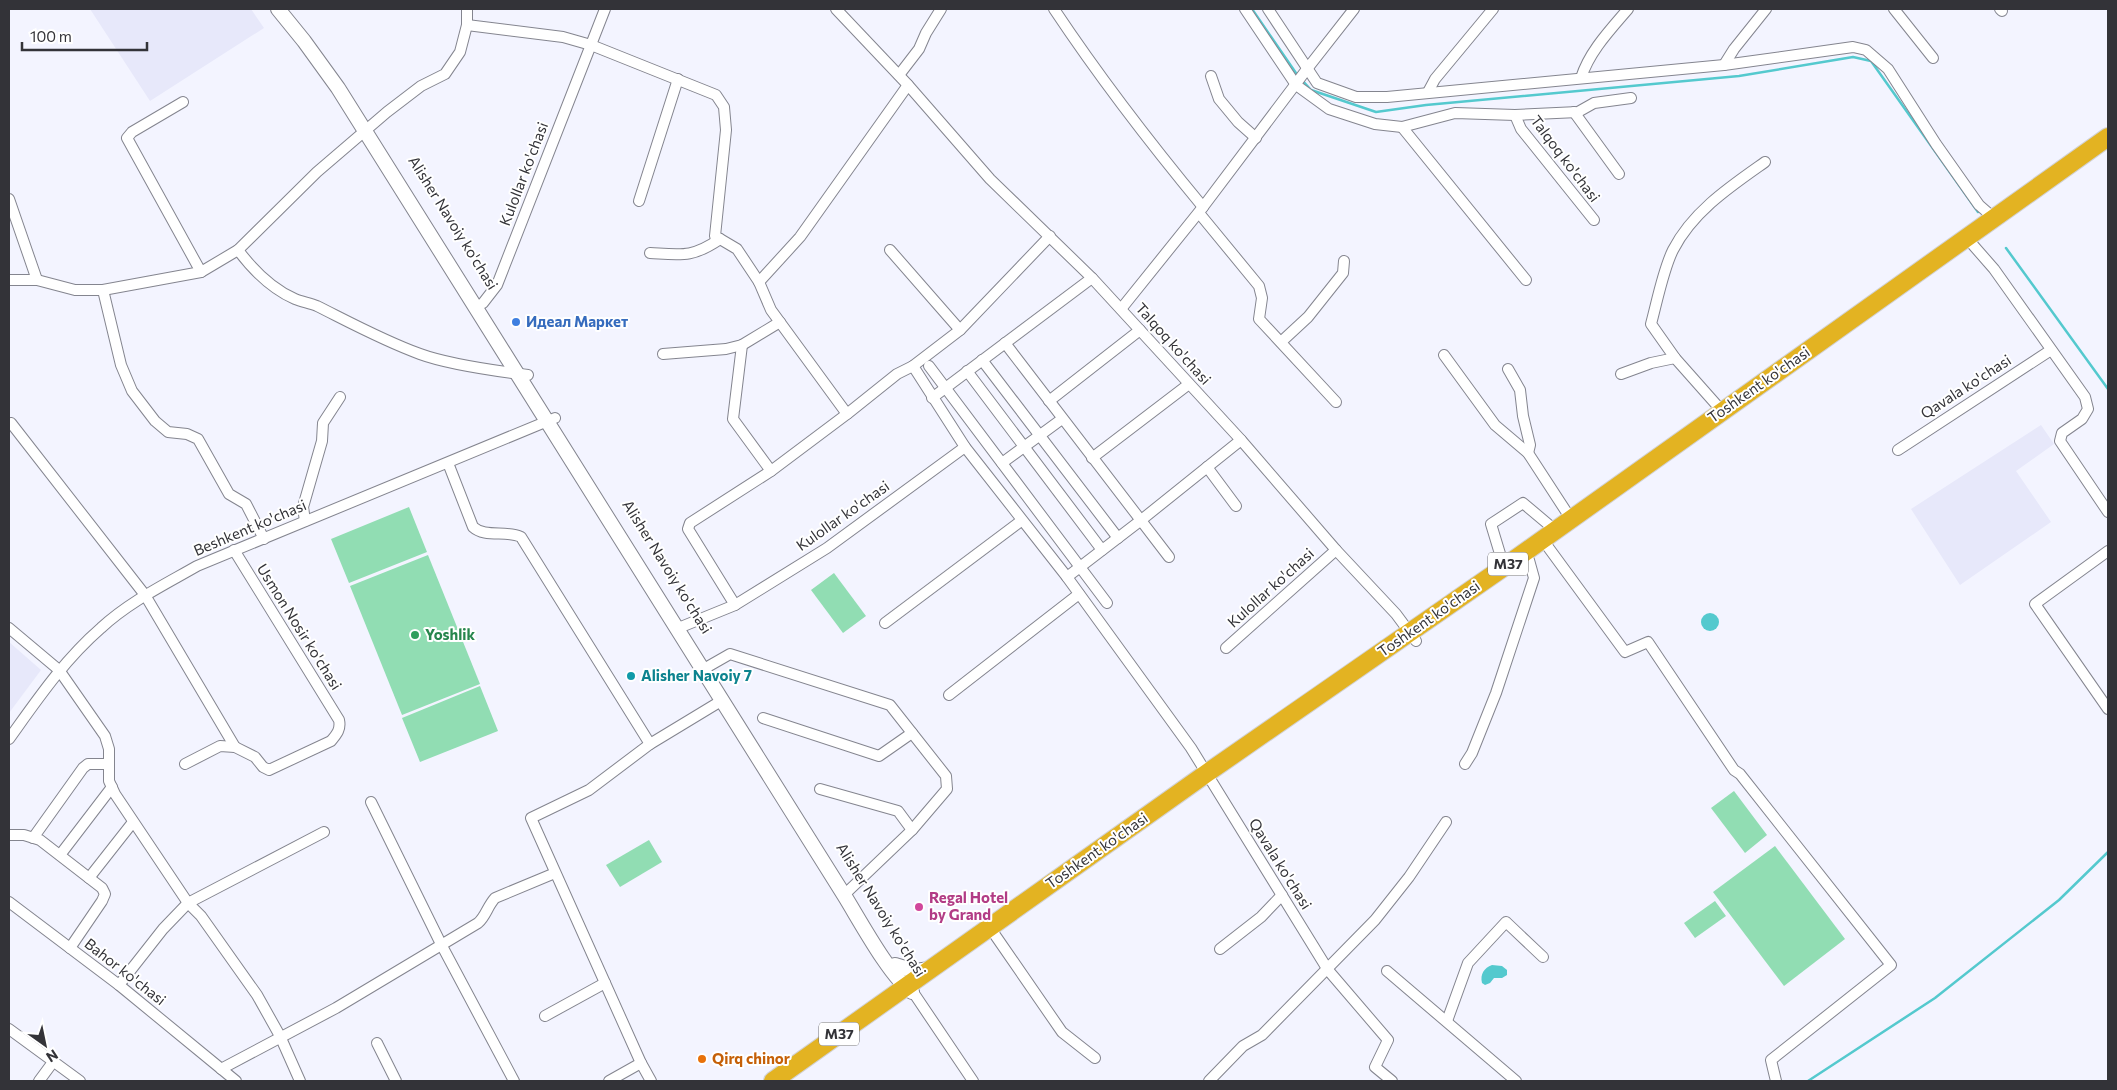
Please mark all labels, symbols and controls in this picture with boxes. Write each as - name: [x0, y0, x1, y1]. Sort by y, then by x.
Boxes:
- scale bar: [22, 20, 148, 52]
- text: 100 m: [30, 27, 72, 45]
- street label: Talqoq ko'chasi: [1527, 112, 1604, 205]
- street label: Kulollar ko'chasi: [495, 119, 551, 228]
- street label: Alisher Navoiy ko'chasi: [405, 152, 502, 293]
- street label: Talqoq ko'chasi: [1132, 299, 1215, 388]
- place label: Идеал Маркет: [526, 312, 628, 330]
- marker: Идеал Маркет: [510, 316, 522, 328]
- street label: Toshkent ko'chasi: [1704, 342, 1813, 426]
- street label: Qavala ko'chasi: [1917, 350, 2014, 422]
- street label: Kulollar ko'chasi: [792, 476, 893, 554]
- street label: Beshkent ko'chasi: [191, 495, 309, 559]
- street label: Alisher Navoiy ko'chasi: [619, 496, 716, 637]
- street label: Kulollar ko'chasi: [1224, 544, 1317, 631]
- road number: M37: [1488, 552, 1528, 576]
- street label: Usmon Nosir ko'chasi: [254, 560, 346, 693]
- street label: Toshkent ko'chasi: [1374, 576, 1483, 660]
- place label: Yoshlik: [425, 625, 476, 643]
- marker: Yoshlik: [409, 629, 421, 641]
- place label: Alisher Navoiy 7: [641, 666, 752, 684]
- marker: Alisher Navoiy 7: [625, 670, 637, 682]
- street label: Toshkent ko'chasi: [1042, 808, 1151, 892]
- street label: Qavala ko'chasi: [1246, 815, 1316, 912]
- street label: Alisher Navoiy ko'chasi: [833, 839, 930, 980]
- place label: Regal Hotel by Grand: [929, 888, 1008, 923]
- marker: Regal Hotel by Grand: [913, 901, 925, 913]
- street label: Bahor ko'chasi: [81, 934, 170, 1009]
- north arrow: [20, 1020, 70, 1070]
- road number: M37: [819, 1022, 859, 1046]
- text: N: [43, 1046, 61, 1066]
- place label: Qirq chinor: [712, 1049, 790, 1067]
- marker: Qirq chinor: [696, 1053, 708, 1065]

